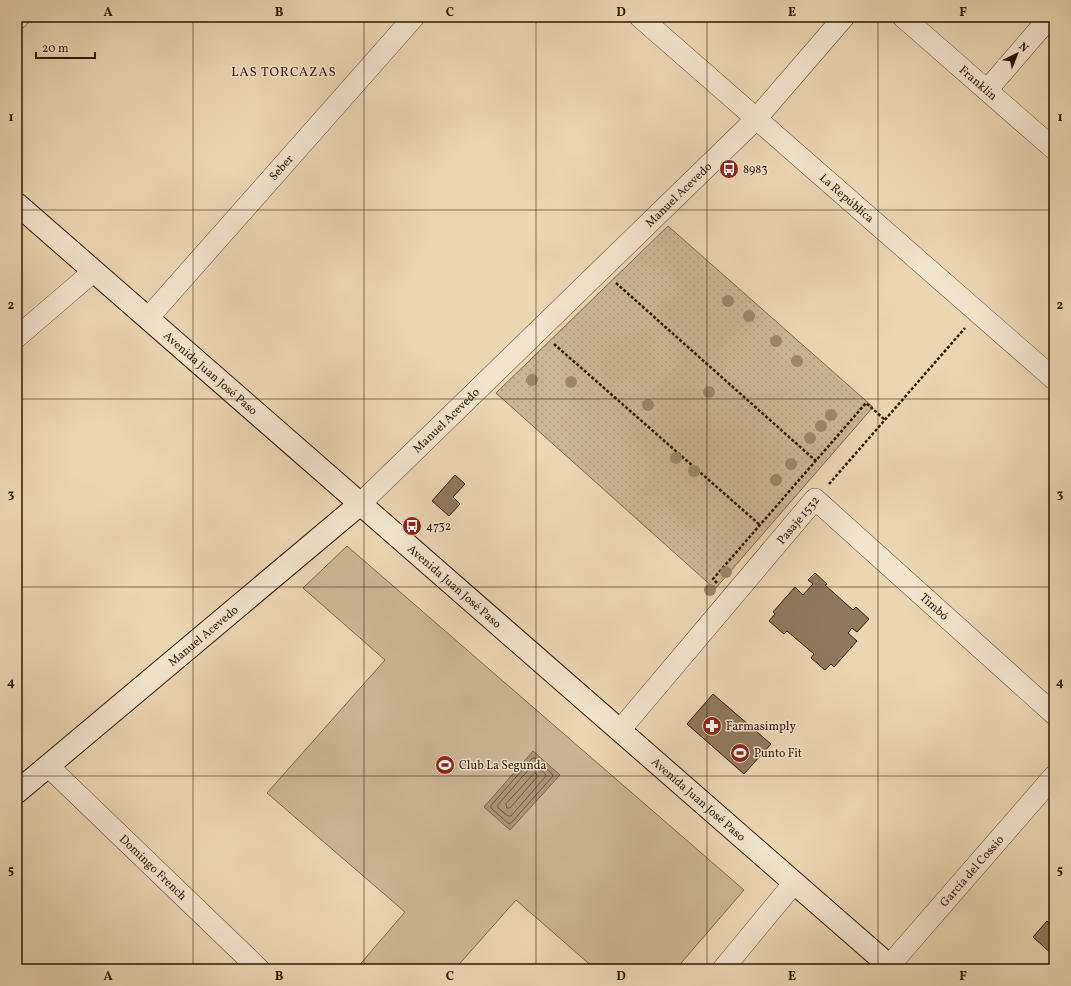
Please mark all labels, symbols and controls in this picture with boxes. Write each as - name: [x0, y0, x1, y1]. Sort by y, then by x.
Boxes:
- text: A: [103, 4, 113, 22]
- text: B: [275, 4, 284, 22]
- text: C: [446, 4, 454, 22]
- text: D: [616, 4, 626, 22]
- text: E: [788, 4, 796, 22]
- text: F: [959, 4, 967, 22]
- scale bar: [36, 34, 95, 60]
- north arrow: [997, 34, 1037, 74]
- text: N: [1015, 40, 1031, 56]
- text: 20 m: [42, 41, 69, 57]
- street label: Franklin: [955, 63, 1000, 105]
- district label: LAS TORCAZAS: [231, 64, 337, 82]
- text: 1: [8, 109, 14, 127]
- text: 1: [1057, 109, 1063, 127]
- street label: Seber: [266, 152, 298, 184]
- bus stop icon: 8983: [718, 158, 740, 180]
- street label: Manuel Acevedo: [642, 159, 716, 231]
- place label: 8983: [743, 162, 768, 178]
- street label: La República: [816, 171, 877, 227]
- text: 2: [8, 297, 15, 315]
- text: 2: [1057, 297, 1064, 315]
- street label: Avenida Juan José Paso: [159, 328, 260, 419]
- street label: Manuel Acevedo: [410, 385, 484, 457]
- text: 3: [8, 486, 15, 504]
- text: 3: [1057, 486, 1064, 504]
- street label: Pasaje 1532: [774, 493, 824, 548]
- bus stop icon: 4732: [401, 515, 423, 537]
- place label: 4732: [426, 519, 451, 535]
- street label: Avenida Juan José Paso: [403, 541, 504, 632]
- street label: Timbó: [916, 590, 952, 624]
- street label: Manuel Acevedo: [165, 602, 242, 671]
- text: 4: [7, 674, 15, 692]
- text: 4: [1056, 674, 1064, 692]
- pharmacy icon: Farmasimply: [701, 715, 723, 737]
- place label: Farmasimply: [726, 719, 796, 735]
- sports icon: Punto Fit: [729, 742, 751, 764]
- place label: Punto Fit: [754, 746, 802, 762]
- sports icon: Club La Segunda: [434, 754, 456, 776]
- street label: Avenida Juan José Paso: [648, 755, 748, 846]
- place label: Club La Segunda: [459, 758, 546, 774]
- street label: Domingo French: [115, 832, 190, 904]
- street label: García del Cossio: [937, 832, 1008, 911]
- text: 5: [8, 862, 14, 880]
- text: 5: [1057, 862, 1063, 880]
- text: A: [103, 968, 113, 986]
- text: B: [275, 968, 284, 986]
- text: C: [446, 968, 454, 986]
- text: D: [616, 968, 626, 986]
- text: E: [788, 968, 796, 986]
- text: F: [959, 968, 967, 986]

